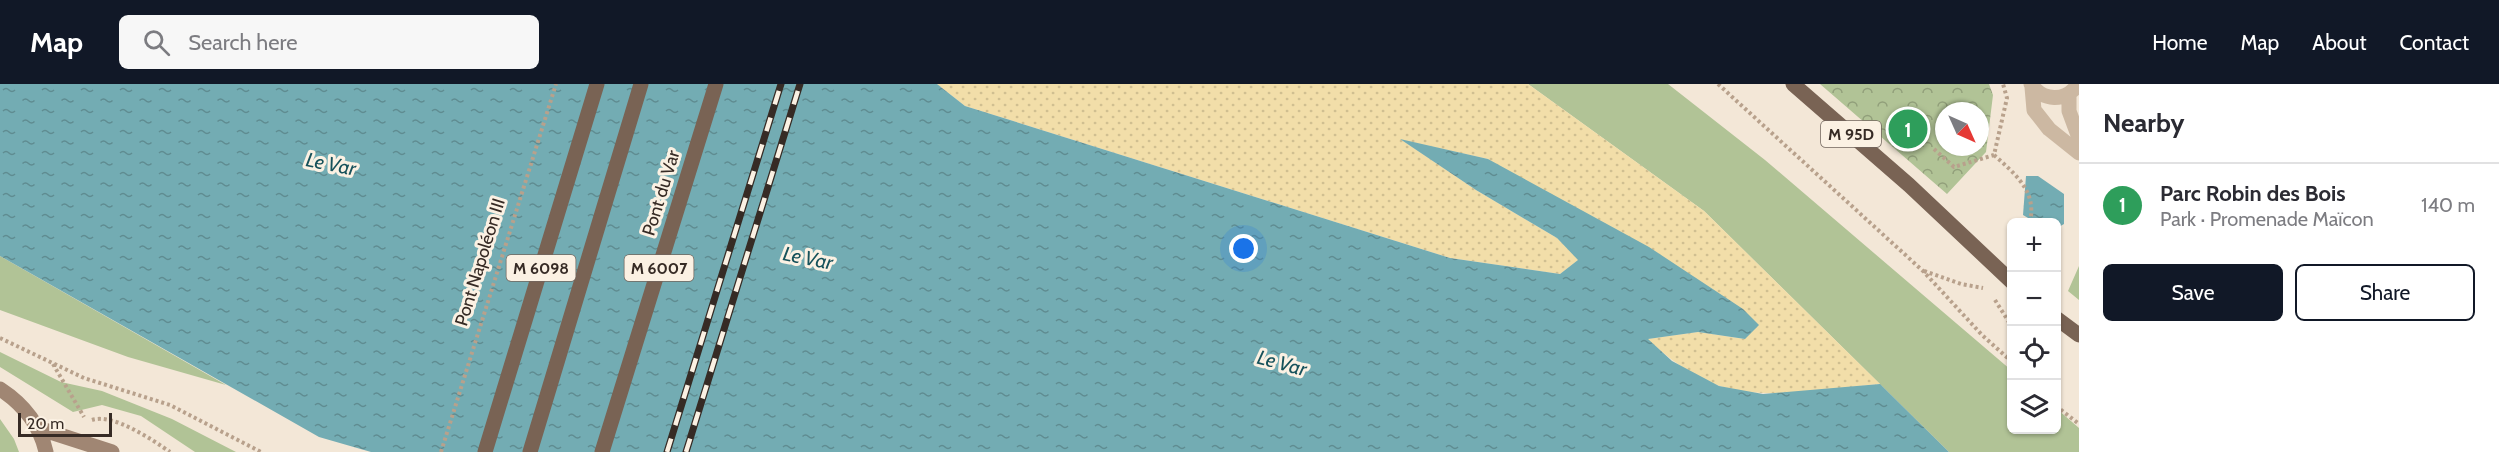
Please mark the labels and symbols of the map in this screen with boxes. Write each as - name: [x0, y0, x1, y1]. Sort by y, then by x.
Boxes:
- north arrow: [1935, 102, 1989, 156]
- pin: 1: [1888, 106, 1928, 152]
- road number: M 95D: [1821, 121, 1881, 147]
- water label: Le Var: [304, 147, 359, 181]
- street label: Pont du Var: [638, 147, 684, 238]
- street label: Pont Napoléon III: [450, 196, 510, 328]
- your location: [1229, 234, 1258, 263]
- water label: Le Var: [781, 241, 836, 275]
- road number: M 6098: [506, 255, 576, 281]
- road number: M 6007: [624, 255, 694, 281]
- water label: Le Var: [1255, 345, 1310, 381]
- scale bar: [18, 410, 112, 438]

